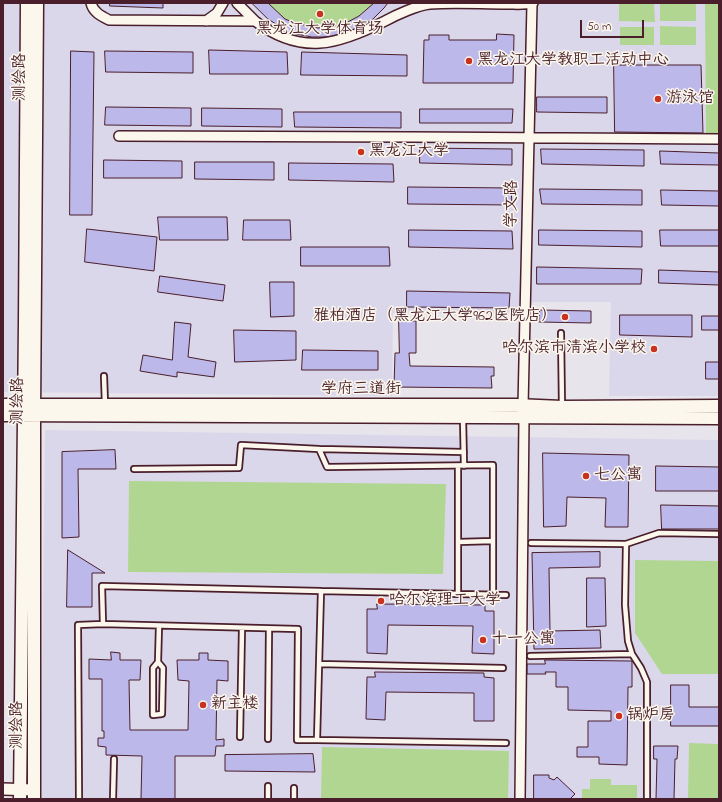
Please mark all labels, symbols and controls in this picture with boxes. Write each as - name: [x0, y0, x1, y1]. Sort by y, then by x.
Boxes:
- marker: 黑龙江大学体育场: [315, 9, 325, 19]
- scale bar: [582, 12, 646, 38]
- text: 50 m: [587, 18, 611, 36]
- place label: 黑龙江大学体育场: [256, 20, 384, 40]
- place label: 黑龙江大学教职工活动中心: [477, 51, 669, 71]
- street label: 测绘路: [11, 53, 31, 101]
- marker: 黑龙江大学教职工活动中心: [464, 56, 474, 66]
- place label: 游泳馆: [666, 89, 714, 109]
- marker: 游泳馆: [653, 94, 663, 104]
- place label: 黑龙江大学: [369, 142, 449, 162]
- marker: 黑龙江大学: [356, 147, 366, 157]
- street label: 学文路: [503, 180, 523, 228]
- place label: 雅柏酒店（黑龙江大学962医院店）: [313, 307, 557, 327]
- marker: 雅柏酒店（黑龙江大学962医院店）: [560, 312, 570, 322]
- place label: 哈尔滨市清滨小学校: [502, 339, 646, 359]
- marker: 哈尔滨市清滨小学校: [649, 344, 659, 354]
- street label: 测绘路: [9, 377, 29, 425]
- street label: 学府三道街: [321, 380, 401, 400]
- place label: 七公寓: [594, 466, 642, 486]
- marker: 七公寓: [581, 471, 591, 481]
- place label: 哈尔滨理工大学: [389, 591, 501, 611]
- marker: 哈尔滨理工大学: [376, 596, 386, 606]
- place label: 十一公寓: [491, 630, 555, 650]
- marker: 十一公寓: [478, 635, 488, 645]
- place label: 新主楼: [211, 695, 259, 715]
- marker: 新主楼: [198, 700, 208, 710]
- street label: 测绘路: [8, 701, 28, 749]
- place label: 锅炉房: [627, 706, 675, 726]
- marker: 锅炉房: [614, 711, 624, 721]

